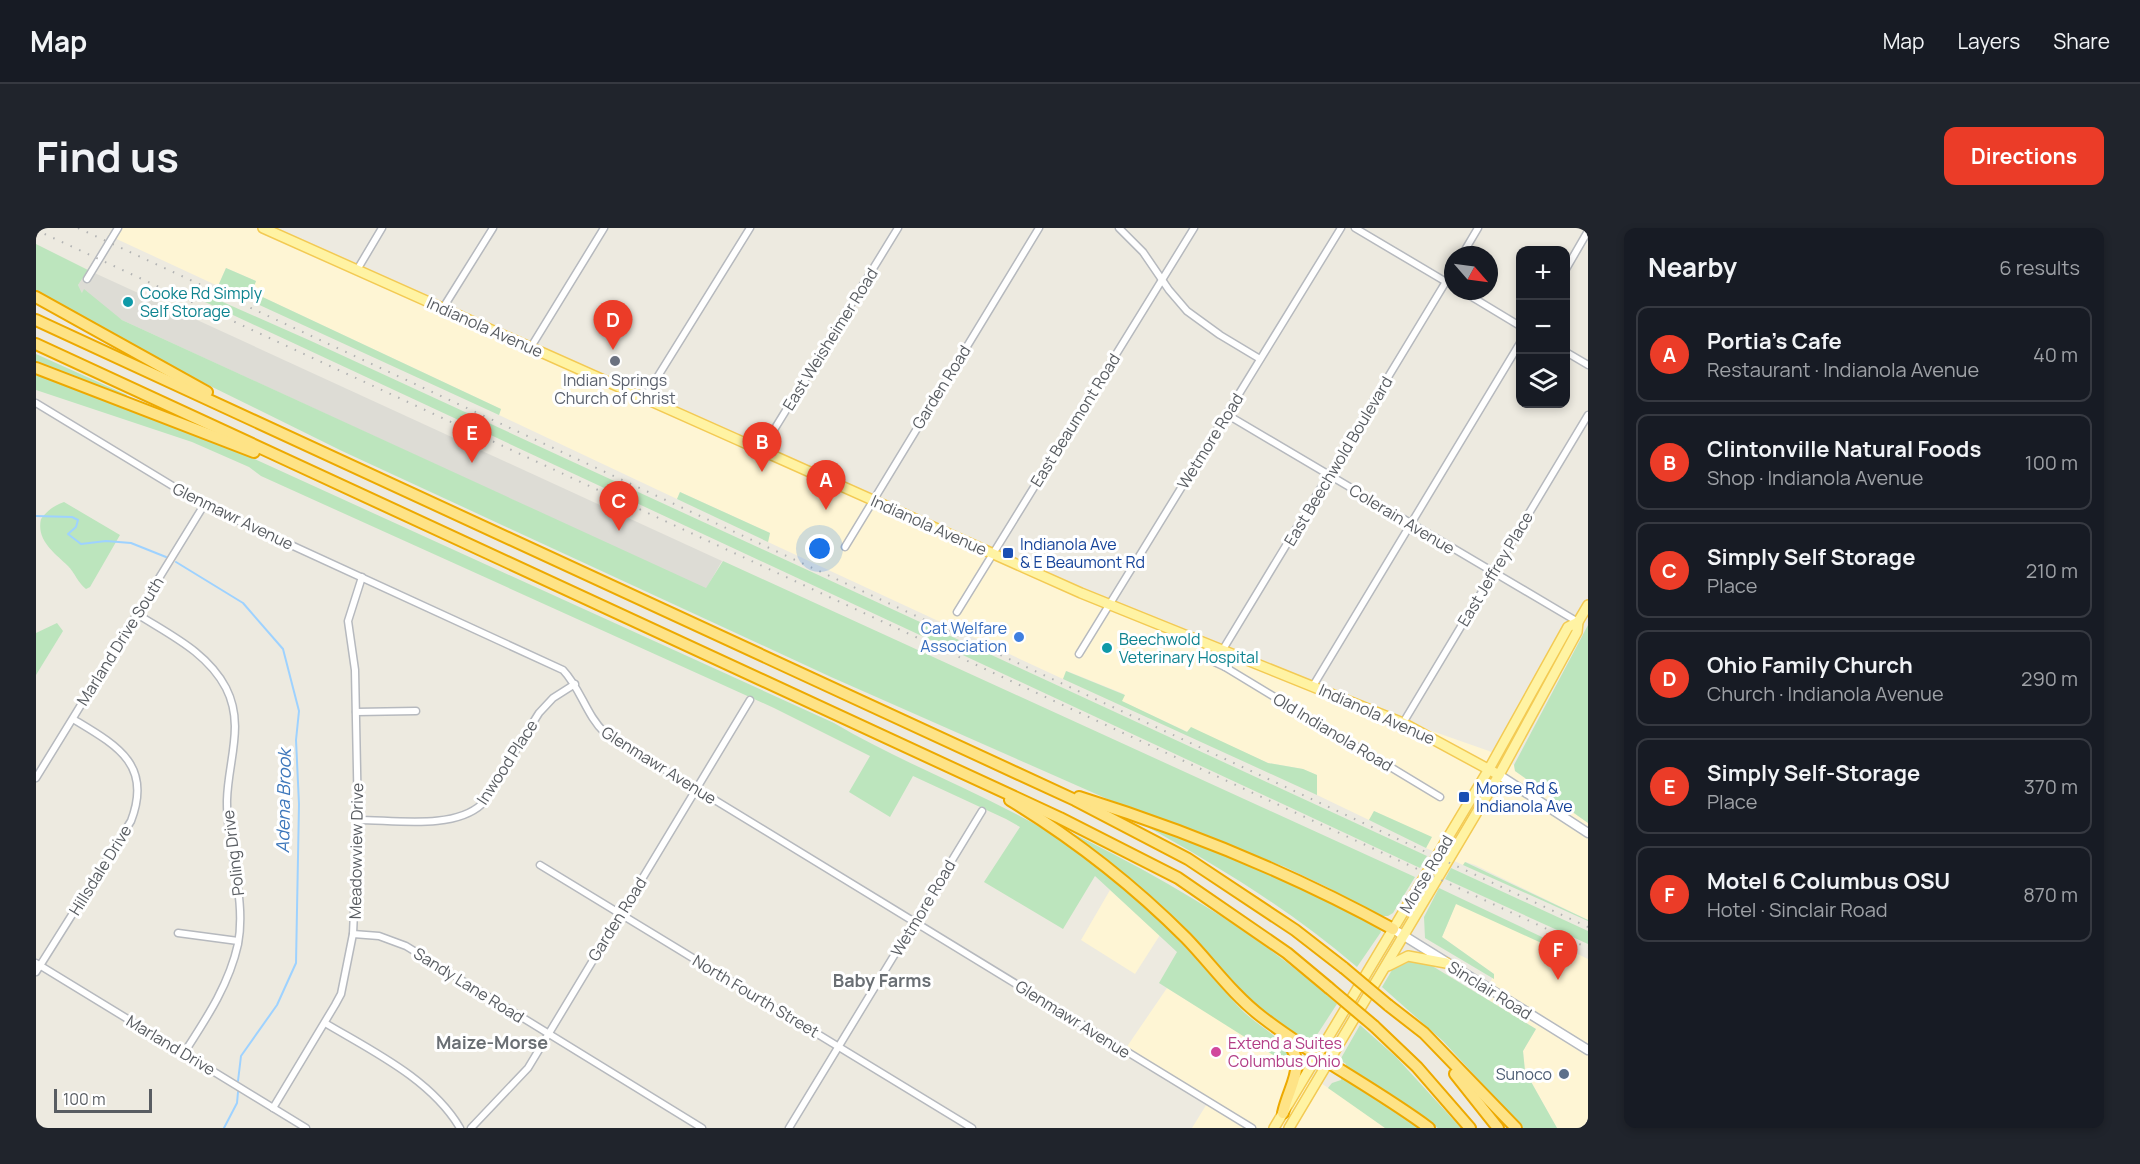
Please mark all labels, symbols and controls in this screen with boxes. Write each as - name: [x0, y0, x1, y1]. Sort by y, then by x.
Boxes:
- text: Map: [30, 22, 87, 60]
- text: Map: [1883, 27, 1924, 55]
- text: Layers: [1957, 27, 2020, 55]
- text: Share: [2053, 27, 2110, 55]
- text: Find us: [36, 127, 179, 185]
- button: Directions: [1944, 127, 2104, 185]
- north arrow: [1444, 246, 1498, 300]
- map controls: [1516, 246, 1570, 408]
- button: +: [1516, 246, 1570, 300]
- text: Nearby: [1648, 249, 1737, 285]
- text: 6 results: [1999, 254, 2080, 281]
- street label: East Weisheimer Road: [777, 264, 883, 414]
- place label: Cooke Rd Simply Self Storage: [140, 282, 263, 322]
- street label: Indianola Avenue: [424, 292, 546, 362]
- marker: Cooke Rd Simply Self Storage: [121, 295, 135, 309]
- pin: D: [594, 300, 632, 350]
- button: −: [1516, 300, 1570, 354]
- text: Portia's Cafe: [1707, 326, 1842, 356]
- street label: Garden Road: [907, 341, 975, 433]
- text: A: [1663, 341, 1676, 368]
- text: 40 m: [2033, 341, 2078, 368]
- street label: East Beaumont Road: [1025, 349, 1125, 491]
- marker: Indian Springs Church of Christ: [608, 354, 622, 368]
- button: layers: [1516, 354, 1570, 408]
- text: Restaurant · Indianola Avenue: [1707, 356, 1979, 383]
- place label: Indian Springs Church of Christ: [554, 369, 676, 409]
- street label: East Beechwold Boulevard: [1279, 372, 1397, 550]
- street label: Wetmore Road: [1172, 389, 1248, 493]
- pin: E: [452, 414, 492, 463]
- pin: B: [742, 422, 782, 472]
- text: Clintonville Natural Foods: [1707, 434, 1981, 464]
- text: B: [1663, 449, 1676, 476]
- text: 100 m: [2025, 449, 2078, 476]
- pin: A: [806, 460, 846, 510]
- text: Shop · Indianola Avenue: [1707, 464, 1923, 491]
- street label: Glenmawr Avenue: [169, 477, 297, 555]
- street label: Colerain Avenue: [1345, 479, 1459, 559]
- pin: C: [600, 482, 638, 531]
- street label: Indianola Avenue: [868, 490, 990, 560]
- street label: East Jeffrey Place: [1452, 508, 1538, 630]
- place label: Indianola Ave & E Beaumont Rd: [1020, 533, 1145, 573]
- your location: [805, 534, 834, 563]
- text: Simply Self Storage: [1707, 542, 1915, 572]
- marker: Indianola Ave & E Beaumont Rd: [1001, 546, 1015, 560]
- text: C: [1662, 557, 1677, 584]
- text: 210 m: [2026, 557, 2078, 584]
- street label: Marland Drive South: [71, 572, 169, 710]
- text: Place: [1707, 572, 1757, 599]
- place label: Cat Welfare Association: [920, 617, 1007, 657]
- place label: Beechwold Veterinary Hospital: [1119, 628, 1259, 668]
- marker: Cat Welfare Association: [1012, 630, 1026, 644]
- marker: Beechwold Veterinary Hospital: [1100, 641, 1114, 655]
- text: Ohio Family Church: [1707, 650, 1913, 680]
- text: D: [1662, 665, 1677, 692]
- text: 290 m: [2021, 665, 2078, 692]
- street label: Indianola Avenue: [1316, 679, 1438, 749]
- text: Church · Indianola Avenue: [1707, 680, 1944, 707]
- street label: Old Indianola Road: [1269, 688, 1397, 776]
- street label: Inwood Place: [471, 715, 543, 809]
- street label: Glenmawr Avenue: [597, 721, 721, 809]
- water label: Adena Brook: [270, 746, 296, 853]
- text: Simply Self-Storage: [1707, 758, 1920, 788]
- text: E: [1664, 773, 1675, 800]
- text: 370 m: [2024, 773, 2078, 800]
- place label: Morse Rd & Indianola Ave: [1476, 777, 1573, 817]
- street label: Meadowview Drive: [344, 783, 368, 919]
- text: Place: [1707, 788, 1757, 815]
- marker: Morse Rd & Indianola Ave: [1457, 790, 1471, 804]
- street label: Poling Drive: [217, 809, 249, 897]
- street label: Hillsdale Drive: [63, 821, 137, 919]
- street label: Morse Road: [1394, 831, 1458, 917]
- street label: Wetmore Road: [886, 856, 960, 960]
- text: Motel 6 Columbus OSU: [1707, 866, 1950, 896]
- street label: Garden Road: [583, 873, 651, 965]
- text: F: [1664, 881, 1675, 908]
- text: 870 m: [2023, 881, 2078, 908]
- text: Hotel · Sinclair Road: [1707, 896, 1888, 923]
- pin: F: [1538, 930, 1577, 980]
- street label: Sandy Lane Road: [410, 942, 528, 1028]
- street label: North Fourth Street: [689, 950, 823, 1042]
- street label: Sinclair Road: [1444, 956, 1536, 1024]
- district label: Baby Farms: [833, 968, 931, 992]
- street label: Glenmawr Avenue: [1011, 975, 1135, 1063]
- street label: Marland Drive: [122, 1010, 220, 1080]
- district label: Maize-Morse: [436, 1030, 548, 1054]
- place label: Extend a Suites Columbus Ohio: [1228, 1032, 1342, 1072]
- marker: Extend a Suites Columbus Ohio: [1209, 1045, 1223, 1059]
- place label: Sunoco: [1496, 1063, 1552, 1085]
- marker: Sunoco: [1557, 1067, 1571, 1081]
- scale bar: [54, 1086, 152, 1114]
- text: 100 m: [63, 1088, 106, 1110]

